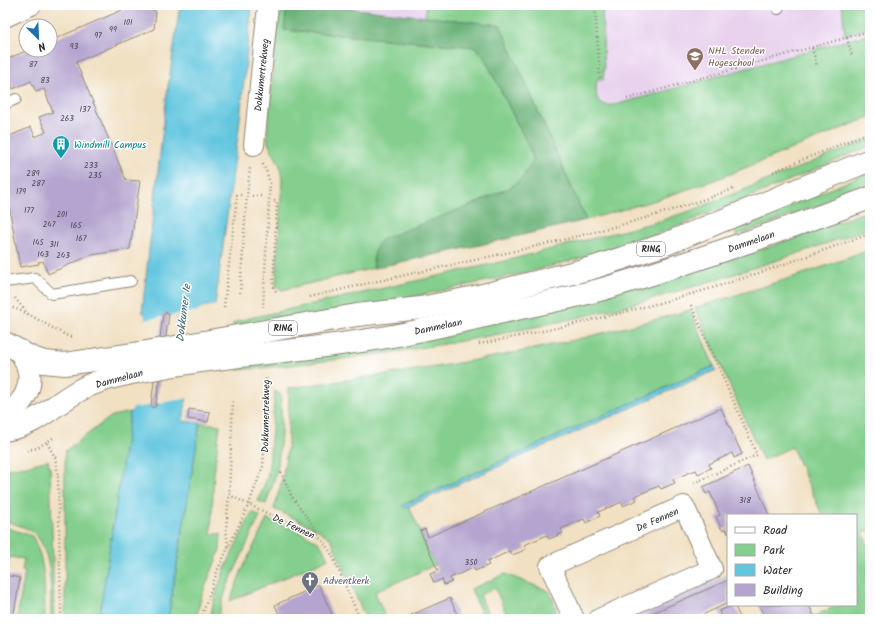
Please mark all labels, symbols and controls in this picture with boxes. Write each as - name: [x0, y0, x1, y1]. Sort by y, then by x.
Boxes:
- house number: 101: [123, 16, 133, 29]
- north arrow: [18, 18, 58, 58]
- house number: 99: [109, 23, 117, 36]
- house number: 97: [94, 29, 102, 42]
- text: N: [35, 37, 48, 56]
- street label: Dokkumertrekweg: [250, 38, 274, 112]
- house number: 93: [70, 40, 79, 53]
- place label: NHL Stenden Hogeschool: [708, 43, 765, 71]
- school or university icon: NHL Stenden Hogeschool: [685, 46, 705, 71]
- house number: 87: [29, 58, 38, 71]
- house number: 83: [40, 74, 50, 87]
- house number: 137: [80, 103, 91, 116]
- house number: 263: [60, 112, 74, 125]
- building icon: Windmill Campus: [51, 134, 71, 159]
- place label: Windmill Campus: [74, 137, 147, 153]
- house number: 233: [84, 159, 98, 172]
- house number: 289: [26, 167, 40, 180]
- house number: 235: [88, 169, 102, 182]
- house number: 287: [31, 177, 45, 190]
- house number: 179: [16, 185, 26, 198]
- house number: 177: [24, 204, 34, 217]
- house number: 201: [56, 208, 68, 221]
- house number: 247: [43, 218, 56, 231]
- house number: 165: [70, 219, 82, 232]
- street label: Dammelaan: [726, 226, 777, 257]
- house number: 167: [76, 232, 87, 245]
- house number: 145: [32, 236, 44, 249]
- house number: 311: [49, 238, 59, 251]
- road number: RING: [637, 242, 665, 256]
- house number: 143: [37, 248, 49, 261]
- house number: 243: [56, 249, 70, 262]
- water label: Dokkumer Ie: [172, 282, 197, 343]
- street label: Dammelaan: [413, 314, 464, 340]
- road number: RING: [269, 321, 297, 335]
- street label: Dammelaan: [94, 365, 145, 393]
- street label: Dokkumertrekweg: [257, 379, 275, 453]
- house number: 318: [739, 494, 751, 507]
- street label: De Fennen: [634, 503, 681, 536]
- street label: De Fennen: [270, 510, 317, 544]
- legend: [727, 514, 857, 606]
- text: Road: [763, 521, 788, 540]
- text: Park: [763, 541, 785, 560]
- house number: 350: [465, 556, 477, 569]
- text: Water: [763, 561, 793, 580]
- church icon: Adventkerk: [300, 570, 320, 595]
- place label: Adventkerk: [323, 573, 369, 589]
- text: Building: [763, 581, 803, 600]

